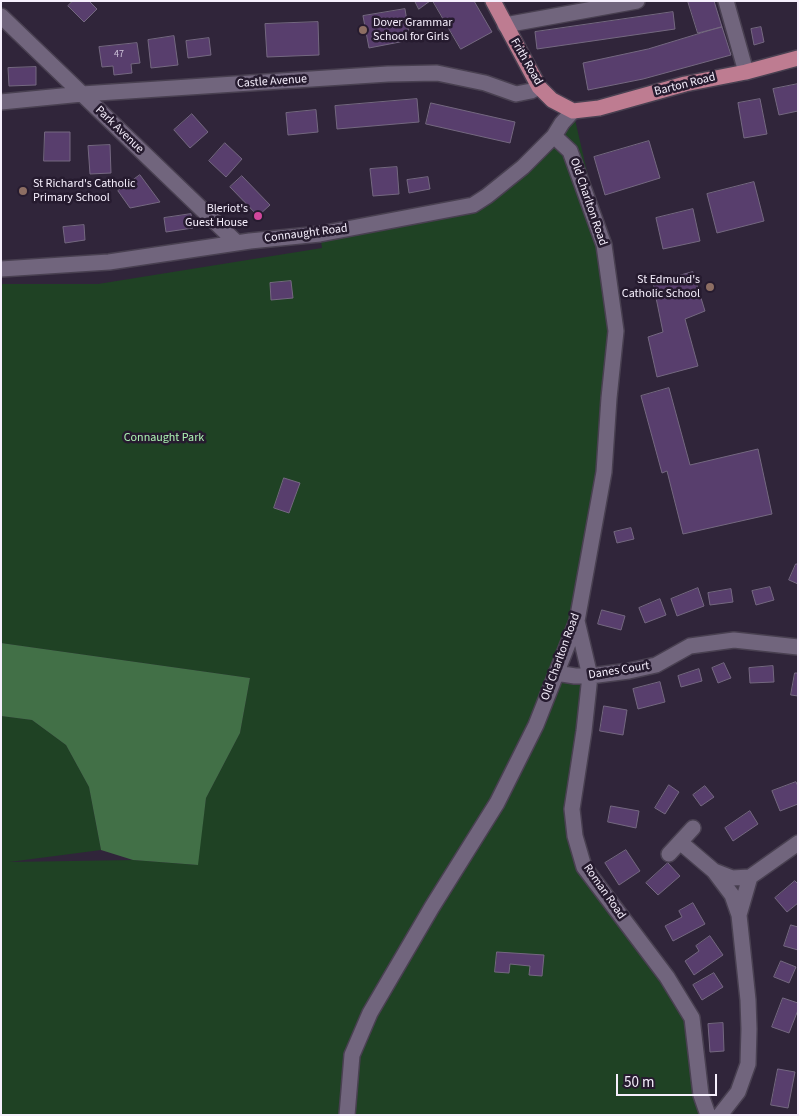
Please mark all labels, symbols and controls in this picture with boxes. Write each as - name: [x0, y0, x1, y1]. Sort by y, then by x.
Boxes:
- place label: Dover Grammar School for Girls: [373, 16, 452, 44]
- marker: Dover Grammar School for Girls: [357, 24, 369, 36]
- street label: Frith Road: [507, 36, 545, 88]
- house number: 47: [114, 49, 124, 61]
- street label: Barton Road: [653, 70, 717, 100]
- street label: Castle Avenue: [237, 72, 307, 92]
- street label: Park Avenue: [92, 103, 146, 157]
- street label: Old Charlton Road: [566, 156, 610, 248]
- place label: St Richard's Catholic Primary School: [33, 177, 136, 205]
- marker: St Richard's Catholic Primary School: [17, 185, 29, 197]
- place label: Bleriot's Guest House: [185, 202, 248, 230]
- marker: Bleriot's Guest House: [252, 210, 264, 222]
- street label: Connaught Road: [264, 222, 348, 246]
- place label: St Edmund's Catholic School: [622, 273, 700, 301]
- marker: St Edmund's Catholic School: [704, 281, 716, 293]
- park label: Connaught Park: [124, 431, 204, 445]
- street label: Old Charlton Road: [539, 611, 583, 703]
- street label: Danes Court: [588, 659, 650, 683]
- street label: Roman Road: [580, 862, 628, 922]
- scale bar: [619, 1064, 720, 1096]
- text: 50 m: [624, 1072, 654, 1093]

